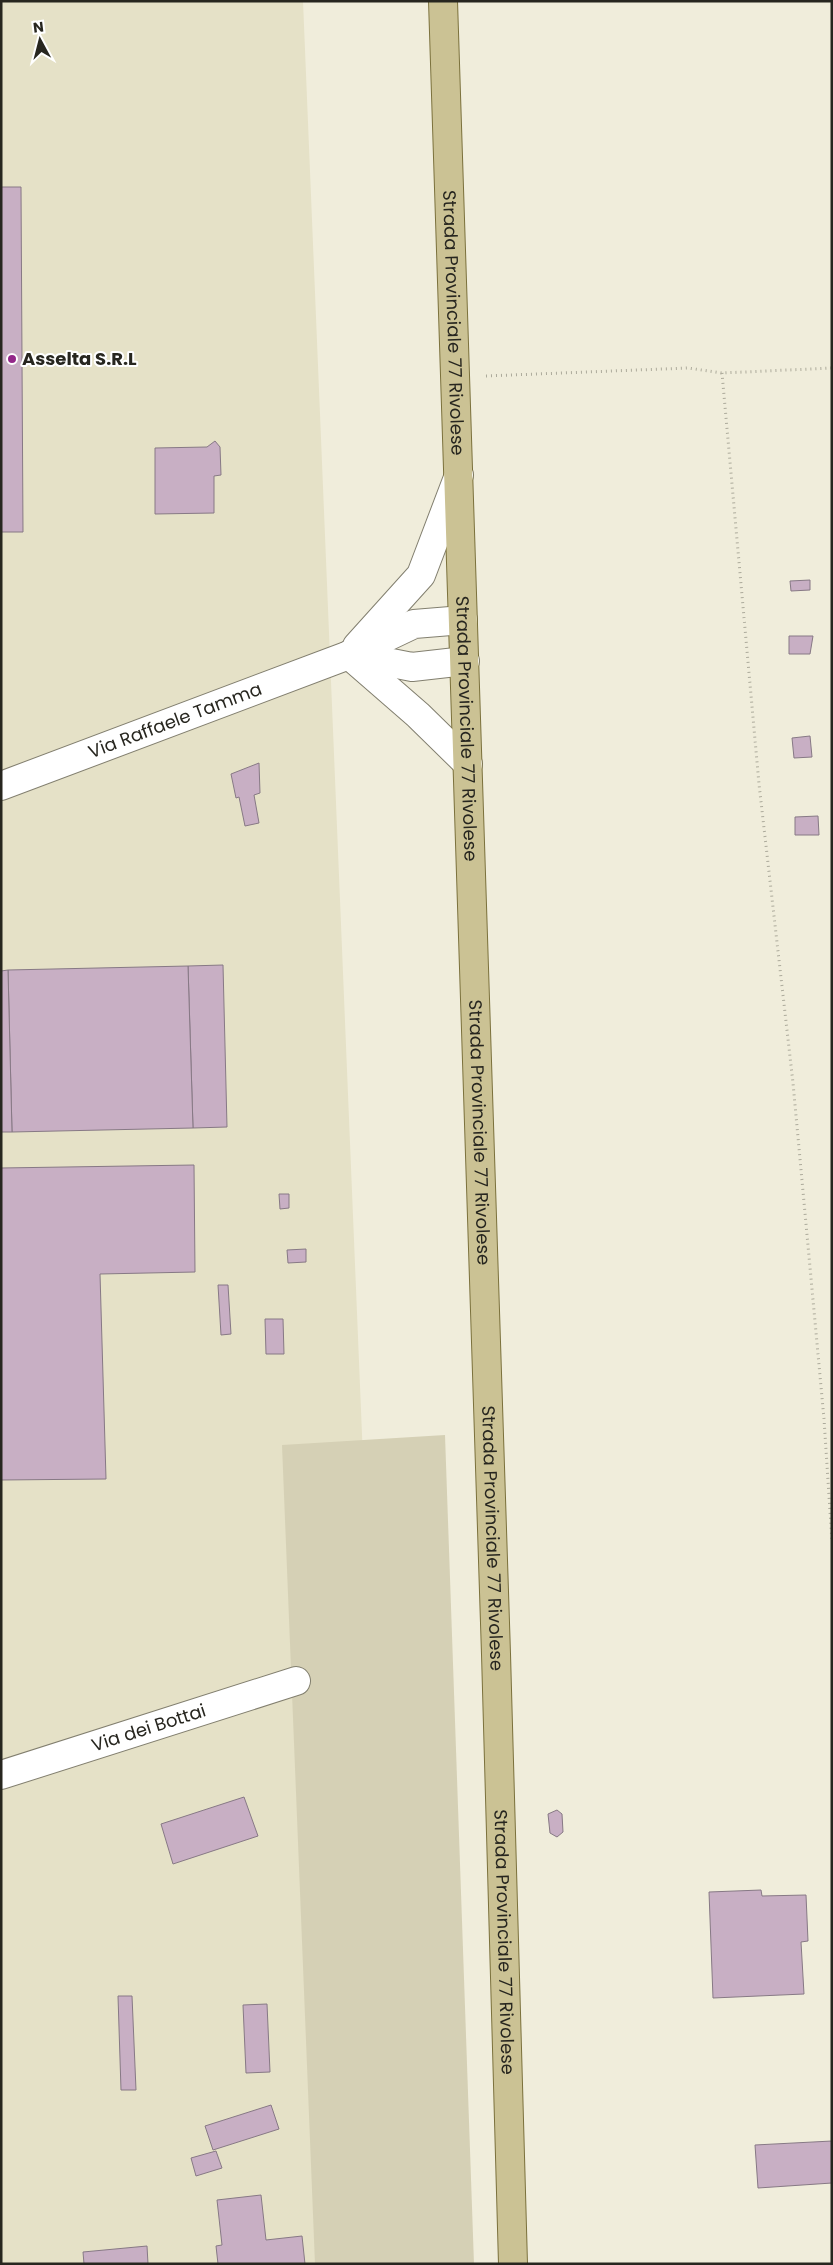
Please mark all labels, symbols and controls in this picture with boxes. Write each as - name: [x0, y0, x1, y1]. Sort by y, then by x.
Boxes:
- north arrow: [15, 15, 65, 65]
- text: N: [32, 17, 45, 38]
- street label: Strada Provinciale 77 Rivolese: [437, 190, 471, 456]
- place label: Asselta S.R.L: [22, 346, 137, 371]
- marker: Asselta S.R.L: [6, 353, 18, 365]
- street label: Strada Provinciale 77 Rivolese: [450, 595, 484, 862]
- street label: Via Raffaele Tamma: [85, 676, 265, 764]
- street label: Strada Provinciale 77 Rivolese: [463, 999, 497, 1266]
- street label: Strada Provinciale 77 Rivolese: [476, 1405, 509, 1671]
- street label: Via dei Bottai: [88, 1698, 209, 1757]
- street label: Strada Provinciale 77 Rivolese: [488, 1809, 521, 2075]

